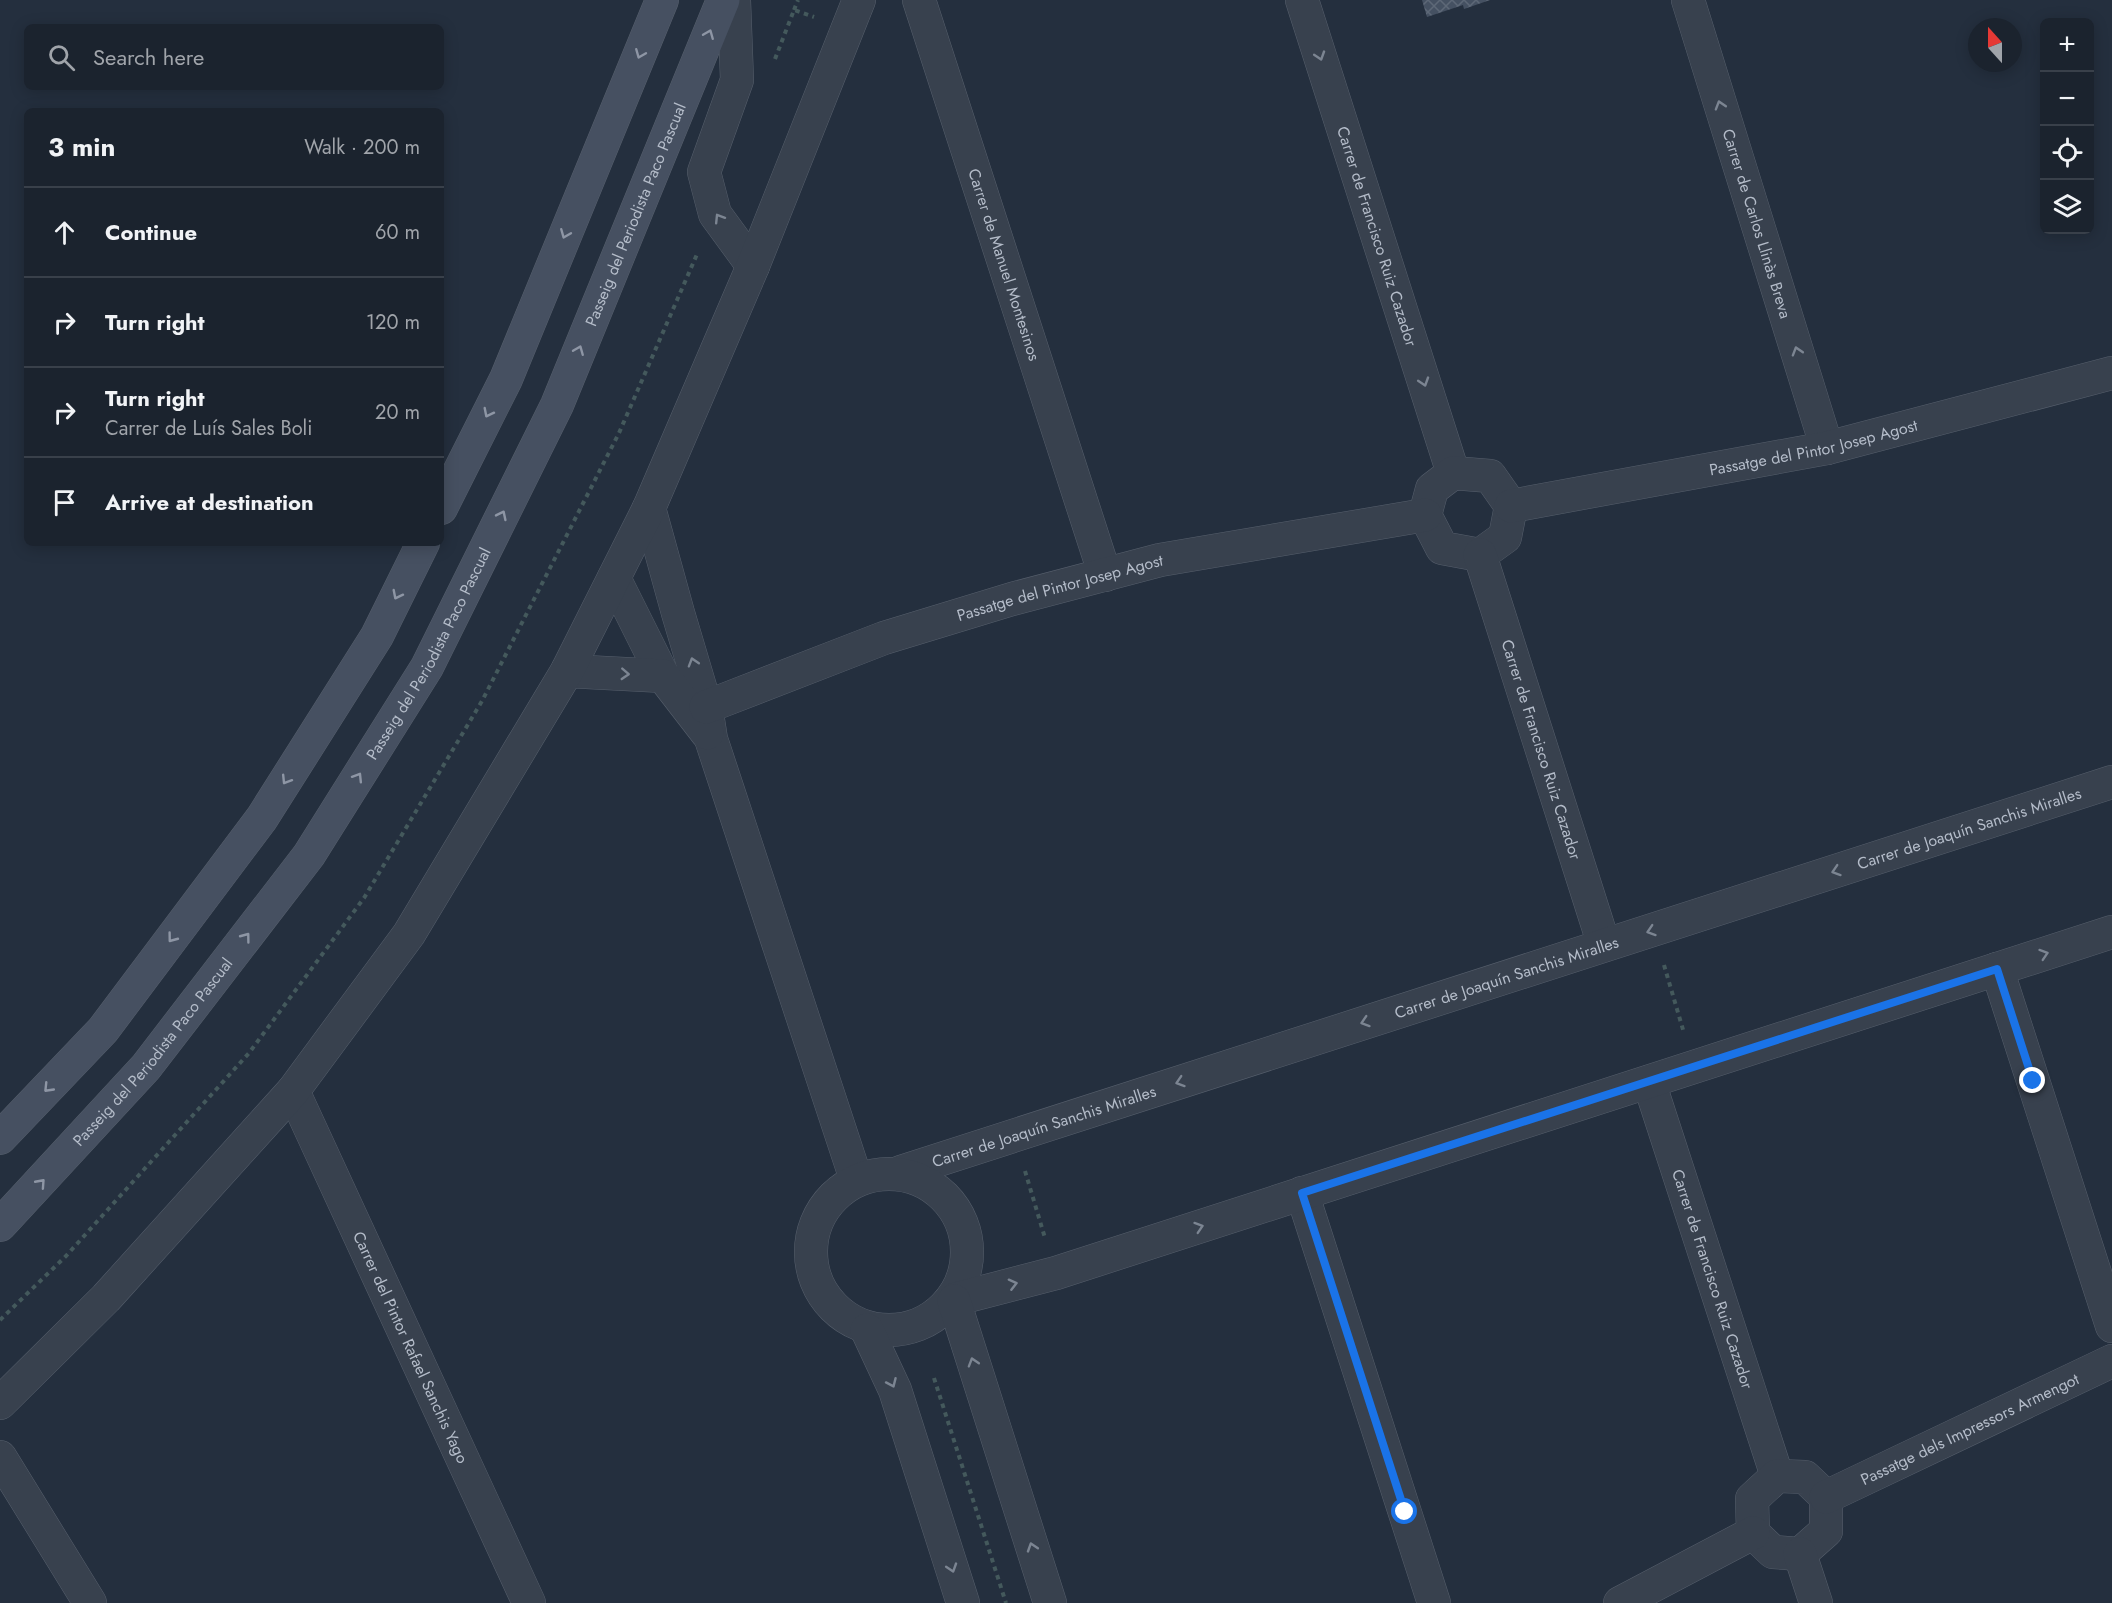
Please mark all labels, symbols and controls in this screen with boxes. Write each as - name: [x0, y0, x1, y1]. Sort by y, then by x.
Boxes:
- north arrow: [1968, 18, 2022, 72]
- map controls: [2040, 18, 2094, 234]
- button: +: [2040, 18, 2094, 72]
- search box: [24, 24, 444, 90]
- one-way arrow: [702, 30, 714, 41]
- icon: search: [45, 41, 78, 74]
- text: Search here: [93, 41, 204, 73]
- one-way arrow: [635, 48, 647, 59]
- one-way arrow: [1312, 50, 1325, 61]
- button: −: [2040, 72, 2094, 126]
- street label: Passeig del Periodista Paco Pascual: [580, 99, 692, 330]
- one-way arrow: [1715, 100, 1728, 111]
- street label: Carrer de Francisco Ruiz Cazador: [1331, 123, 1423, 350]
- street label: Carrer de Carlos Llinàs Breva: [1717, 126, 1797, 321]
- button: locate: [2040, 126, 2094, 180]
- text: 3 min: [48, 128, 115, 166]
- text: Walk · 200 m: [304, 133, 420, 162]
- street label: Carrer de Manuel Montesinos: [962, 166, 1046, 364]
- button: layers: [2040, 180, 2094, 234]
- one-way arrow: [715, 214, 727, 224]
- icon: ahead: [48, 216, 81, 249]
- text: Continue: [105, 216, 197, 248]
- text: 60 m: [375, 218, 420, 247]
- one-way arrow: [560, 228, 572, 239]
- icon: right: [48, 306, 81, 339]
- text: Turn right: [105, 306, 205, 338]
- text: 120 m: [366, 308, 420, 337]
- one-way arrow: [572, 346, 584, 357]
- one-way arrow: [1792, 346, 1804, 357]
- one-way arrow: [1416, 376, 1429, 387]
- text: Turn right: [105, 382, 205, 414]
- icon: right: [48, 396, 81, 429]
- text: 20 m: [375, 398, 420, 427]
- one-way arrow: [484, 407, 496, 418]
- text: Carrer de Luís Sales Boli: [105, 414, 312, 443]
- street label: Passatge del Pintor Josep Agost: [1707, 414, 1920, 481]
- icon: arrive: [48, 486, 81, 519]
- text: Arrive at destination: [105, 486, 314, 518]
- one-way arrow: [495, 510, 506, 521]
- street label: Passeig del Periodista Paco Pascual: [361, 544, 496, 764]
- street label: Passatge del Pintor Josep Agost: [954, 549, 1165, 627]
- one-way arrow: [393, 589, 405, 600]
- street label: Carrer de Francisco Ruiz Cazador: [1496, 637, 1587, 863]
- one-way arrow: [688, 657, 700, 668]
- one-way arrow: [621, 668, 630, 680]
- one-way arrow: [350, 773, 361, 784]
- one-way arrow: [282, 774, 294, 784]
- street label: Carrer de Joaquín Sanchis Miralles: [1854, 782, 2084, 875]
- one-way arrow: [1831, 864, 1842, 876]
- one-way arrow: [1646, 924, 1657, 936]
- street label: Carrer de Joaquín Sanchis Miralles: [1392, 931, 1622, 1024]
- one-way arrow: [168, 932, 179, 943]
- one-way arrow: [239, 933, 250, 944]
- one-way arrow: [2038, 949, 2049, 961]
- street label: Passeig del Periodista Paco Pascual: [67, 953, 238, 1151]
- one-way arrow: [1360, 1015, 1371, 1028]
- route end: [2019, 1067, 2045, 1093]
- one-way arrow: [1175, 1075, 1186, 1087]
- street label: Carrer de Joaquín Sanchis Miralles: [929, 1080, 1159, 1173]
- one-way arrow: [44, 1081, 55, 1092]
- street label: Carrer de Francisco Ruiz Cazador: [1666, 1166, 1759, 1392]
- one-way arrow: [34, 1180, 45, 1190]
- one-way arrow: [1193, 1221, 1204, 1234]
- street label: Carrer del Pintor Rafael Sanchis Yago: [347, 1228, 474, 1467]
- one-way arrow: [1007, 1279, 1018, 1291]
- one-way arrow: [968, 1357, 980, 1368]
- street label: Passatge dels Impressors Armengot: [1857, 1367, 2083, 1491]
- one-way arrow: [884, 1377, 896, 1388]
- route start: [1391, 1498, 1417, 1524]
- one-way arrow: [1027, 1542, 1040, 1553]
- one-way arrow: [945, 1562, 957, 1573]

